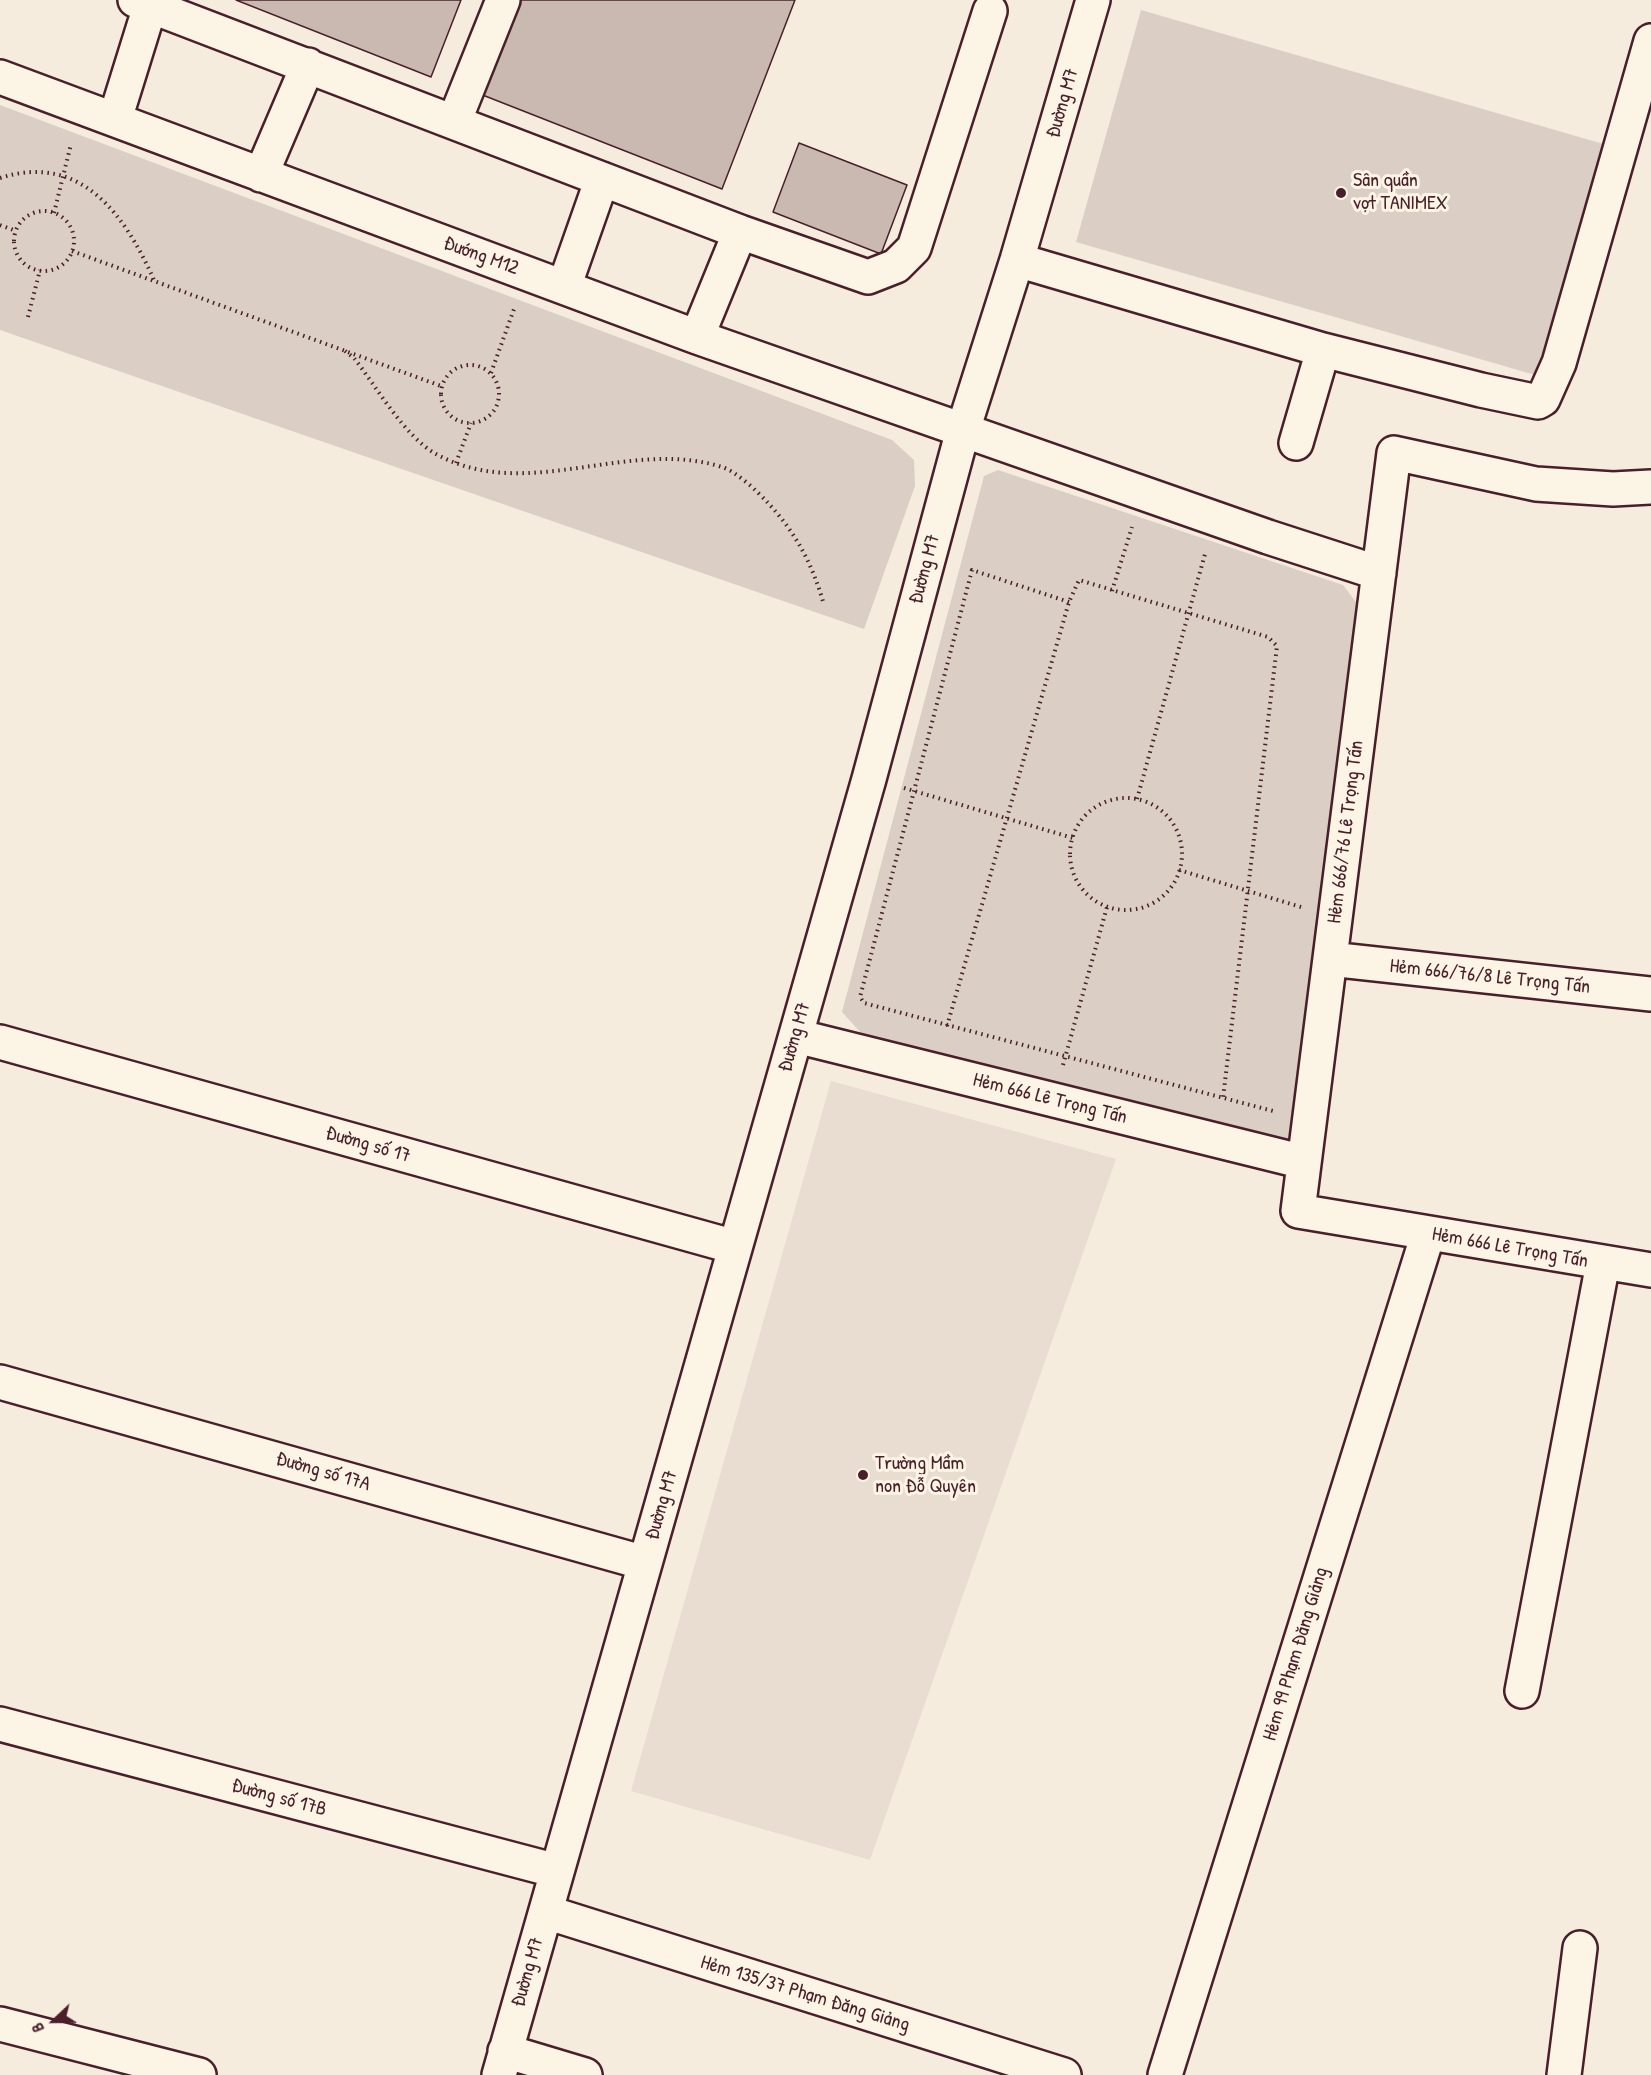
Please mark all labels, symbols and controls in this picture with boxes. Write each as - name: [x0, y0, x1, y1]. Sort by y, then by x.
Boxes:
- street label: Đường M7: [1042, 65, 1084, 141]
- place label: Sân quần vợt TANIMEX: [1353, 169, 1448, 216]
- marker: Sân quần vợt TANIMEX: [1334, 186, 1348, 200]
- street label: Đướng M12: [440, 231, 522, 281]
- street label: Đường M7: [904, 531, 946, 607]
- street label: Hẻm 666/76 Lê Trọng Tấn: [1323, 739, 1369, 925]
- street label: Hẻm 666/76/8 Lê Trọng Tấn: [1389, 955, 1591, 999]
- street label: Đường M7: [774, 999, 816, 1075]
- street label: Hẻm 666 Lê Trọng Tấn: [970, 1068, 1130, 1130]
- street label: Đường số 17: [323, 1121, 413, 1169]
- street label: Hẻm 666 Lê Trọng Tấn: [1430, 1222, 1590, 1274]
- street label: Đường số 17A: [273, 1447, 373, 1497]
- place label: Trường Mầm non Đỗ Quyên: [875, 1452, 976, 1499]
- street label: Đường M7: [641, 1467, 683, 1543]
- marker: Trường Mầm non Đỗ Quyên: [856, 1468, 870, 1482]
- street label: Hẻm 99 Phạm Đăng Giảng: [1258, 1564, 1334, 1744]
- street label: Đường số 17B: [229, 1774, 329, 1822]
- street label: Đường M7: [507, 1934, 549, 2010]
- street label: Hẻm 135/37 Phạm Đăng Giảng: [698, 1951, 912, 2037]
- north arrow: [24, 1991, 84, 2051]
- text: B: [26, 2020, 49, 2036]

